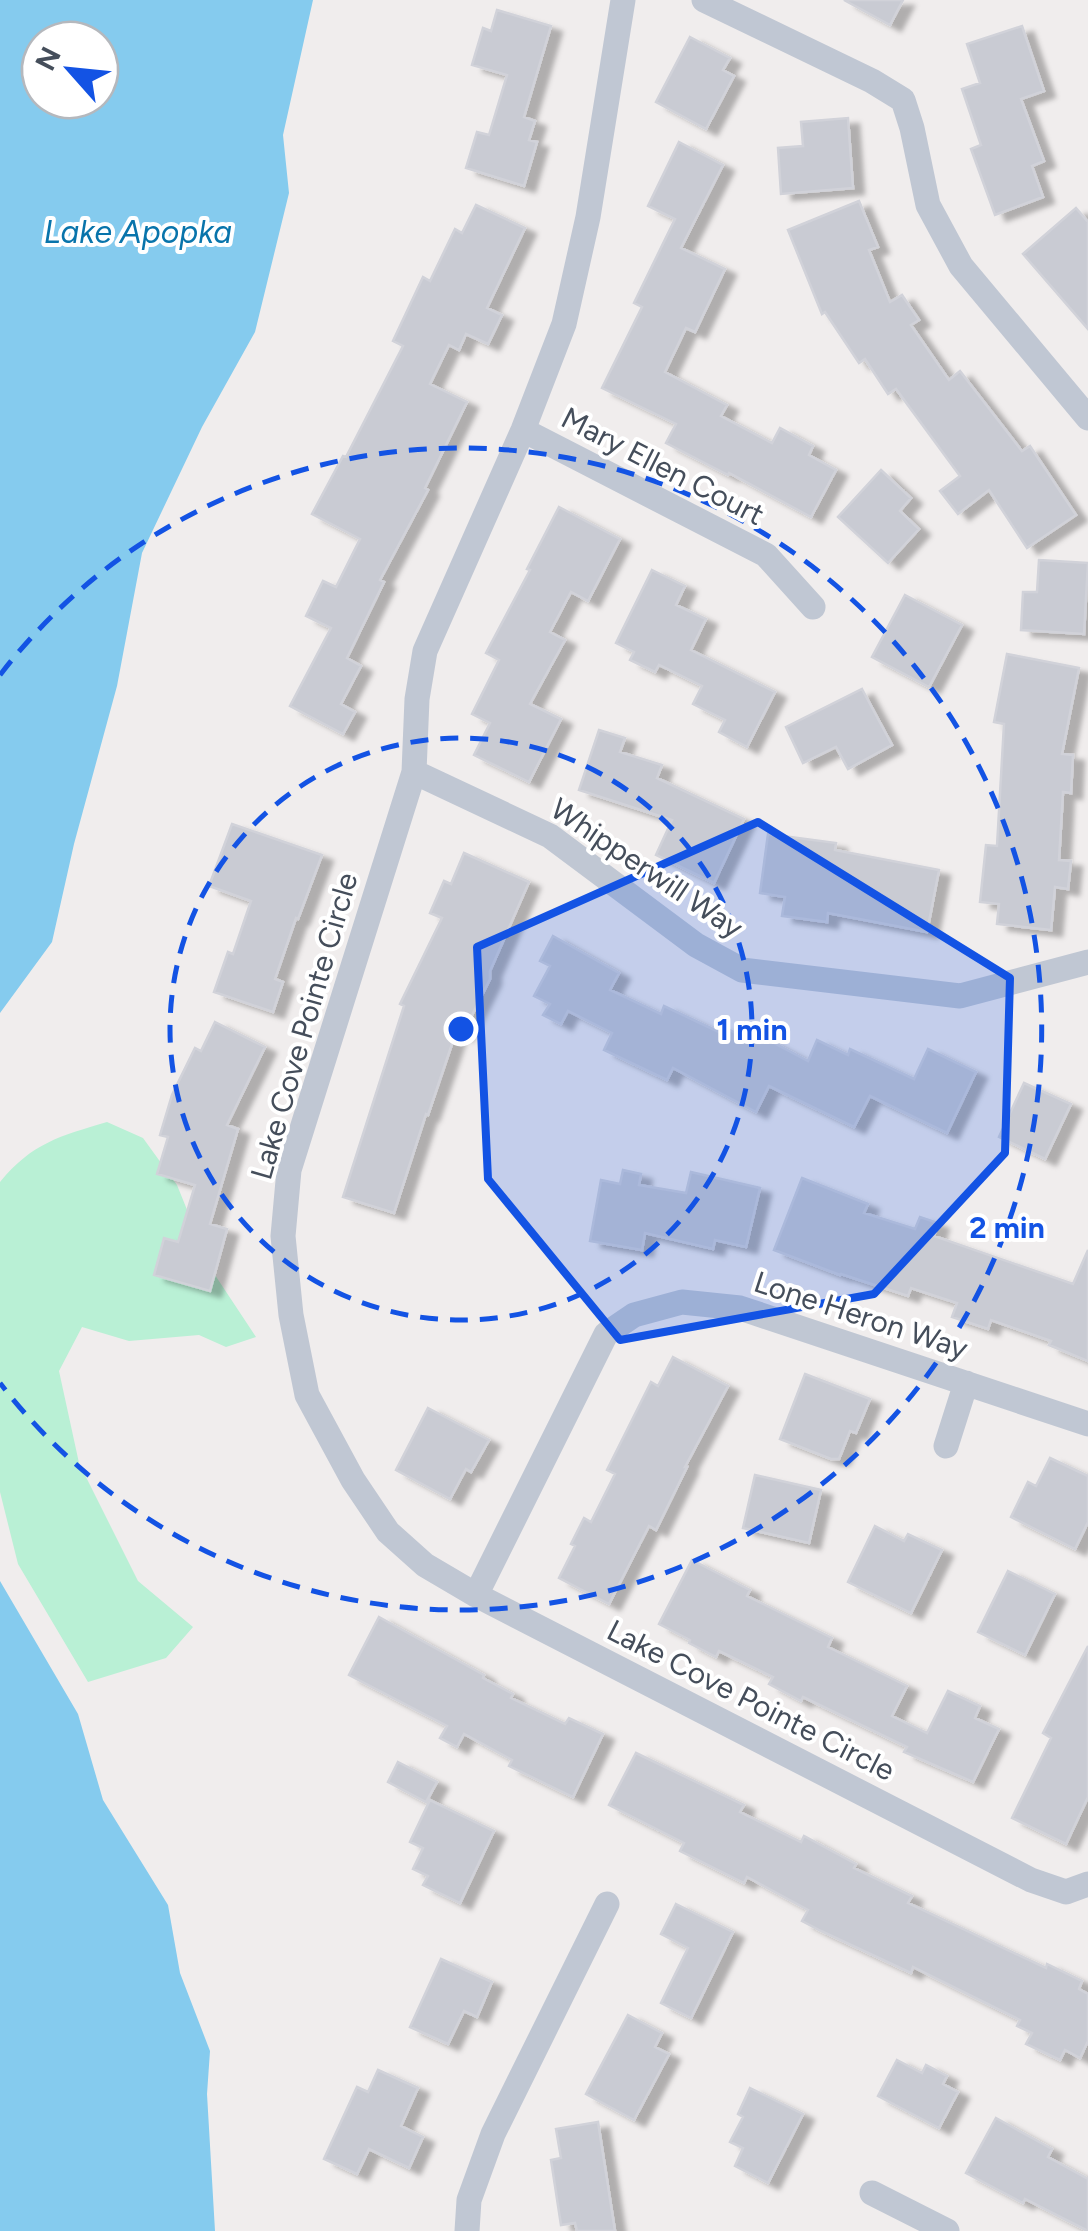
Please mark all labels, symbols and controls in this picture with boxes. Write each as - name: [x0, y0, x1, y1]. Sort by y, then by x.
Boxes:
- north arrow: [20, 20, 120, 120]
- text: N: [28, 41, 68, 76]
- water label: Lake Apopka: [44, 213, 232, 251]
- street label: Mary Ellen Court: [555, 399, 771, 533]
- street label: Whipperwill Way: [544, 790, 750, 946]
- street label: Lake Cove Pointe Circle: [242, 868, 366, 1184]
- centre of rings: [443, 1011, 479, 1047]
- text: 1 min: [717, 1011, 787, 1048]
- text: 2 min: [969, 1209, 1045, 1246]
- street label: Lone Heron Way: [749, 1263, 973, 1367]
- street label: Lake Cove Pointe Circle: [601, 1611, 901, 1789]

